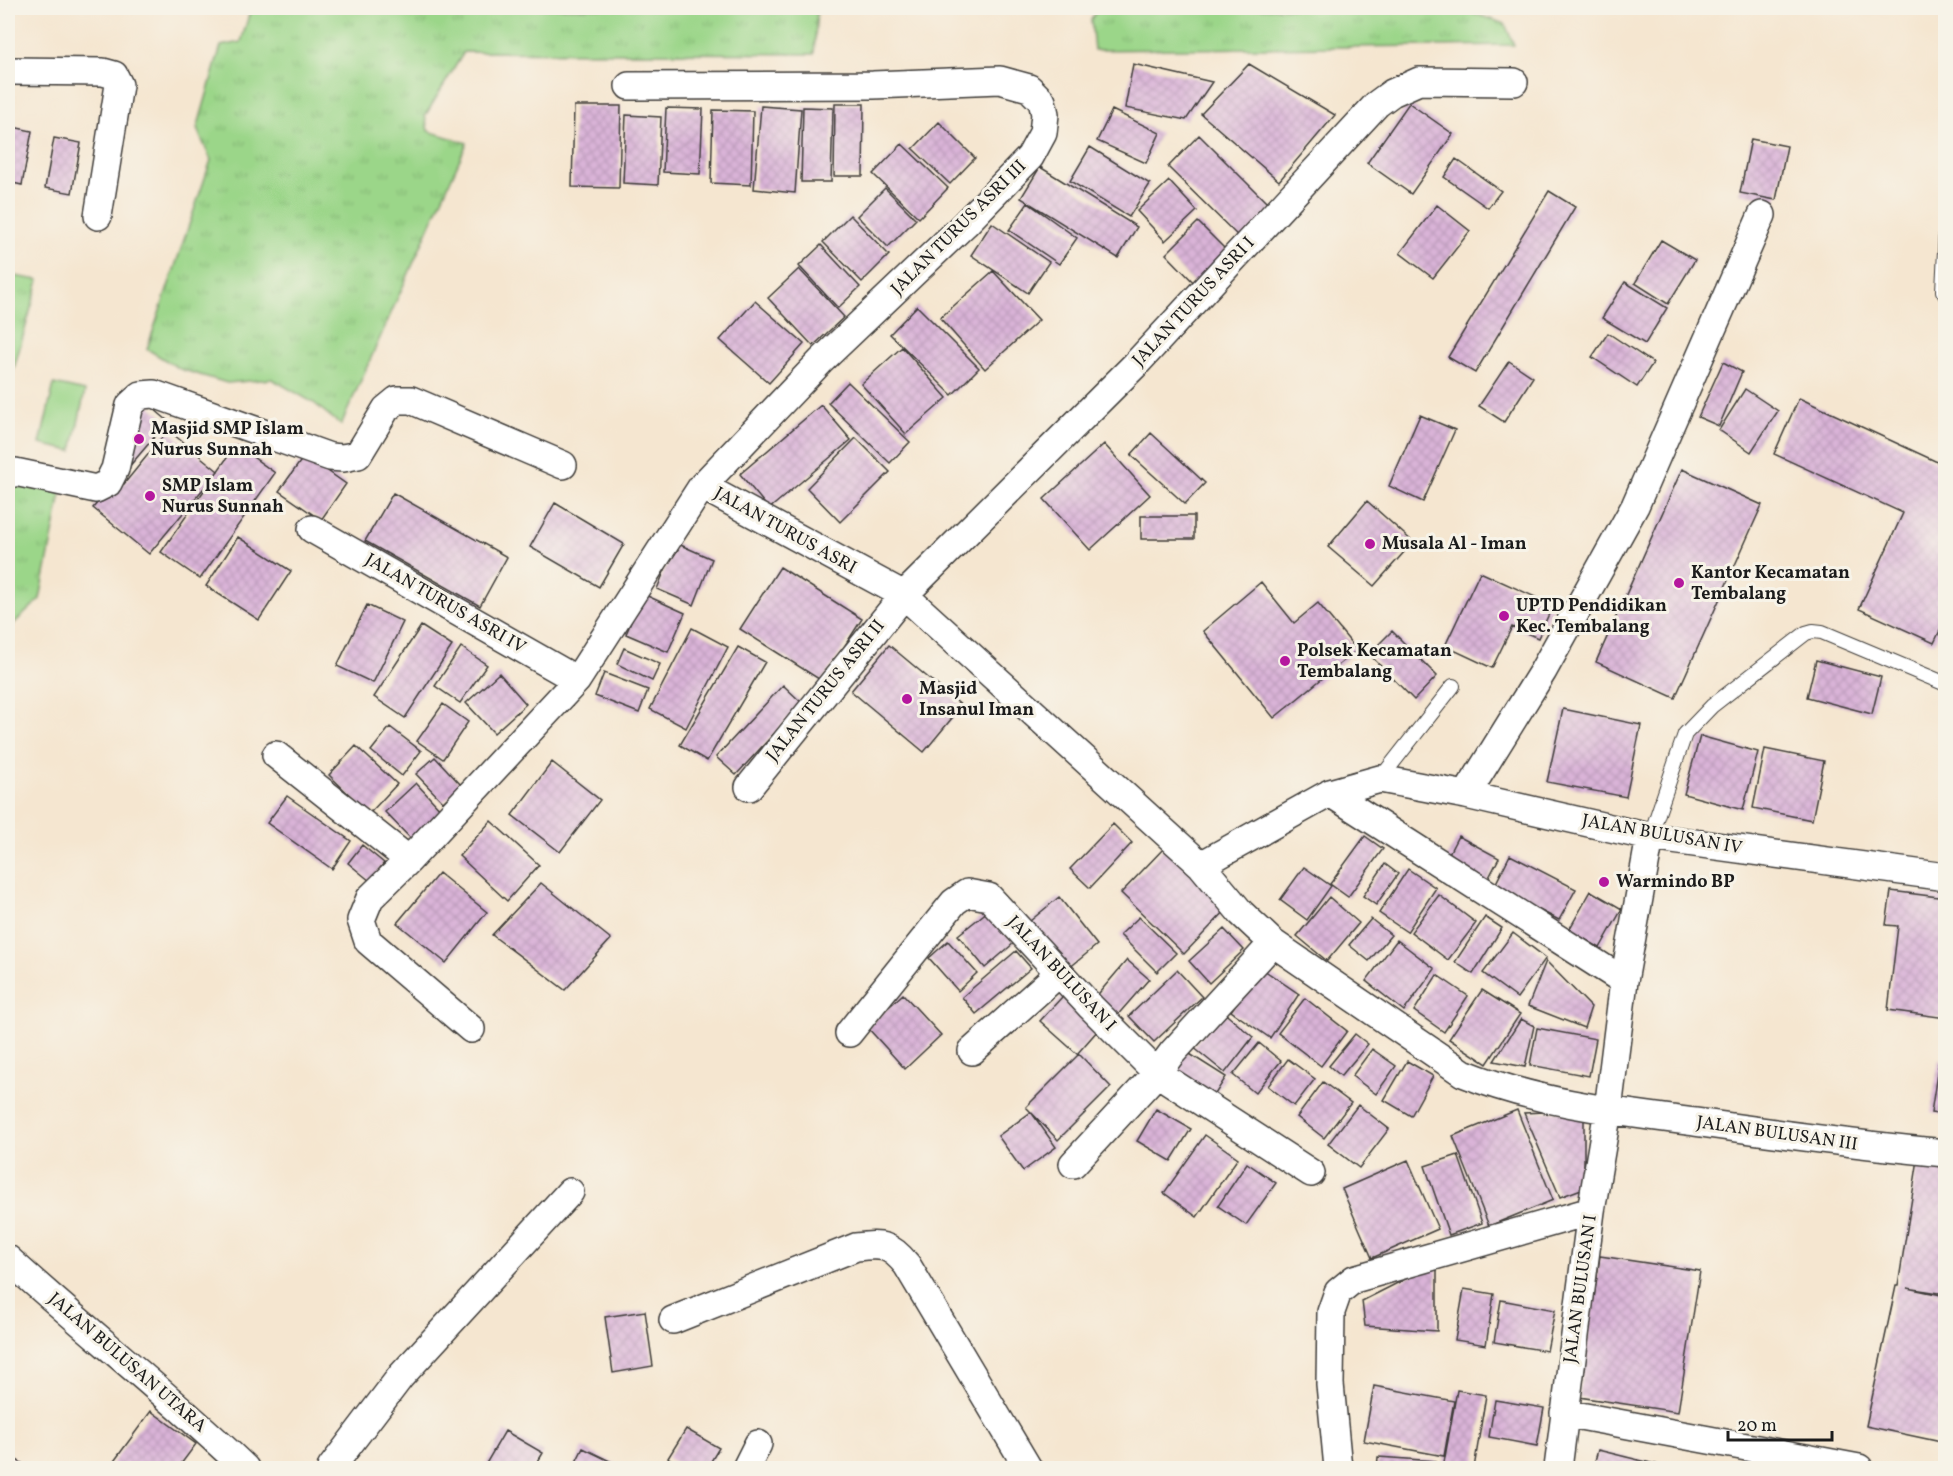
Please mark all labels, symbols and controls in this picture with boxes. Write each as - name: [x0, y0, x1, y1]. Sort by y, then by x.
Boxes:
- street label: JALAN TURUS ASRI III: [886, 155, 1032, 301]
- street label: JALAN TURUS ASRI I: [1127, 231, 1261, 373]
- place label: Masjid SMP Islam Nurus Sunnah: [151, 417, 304, 463]
- marker: Masjid SMP Islam Nurus Sunnah: [132, 432, 146, 446]
- place label: SMP Islam Nurus Sunnah: [162, 474, 284, 520]
- street label: JALAN TURUS ASRI: [709, 481, 861, 581]
- marker: SMP Islam Nurus Sunnah: [143, 489, 157, 503]
- place label: Musala Al - Iman: [1382, 532, 1527, 557]
- marker: Musala Al - Iman: [1363, 537, 1377, 551]
- street label: JALAN TURUS ASRI IV: [360, 548, 530, 660]
- place label: Kantor Kecamatan Tembalang: [1691, 561, 1850, 607]
- marker: Kantor Kecamatan Tembalang: [1672, 576, 1686, 590]
- place label: UPTD Pendidikan Kec. Tembalang: [1516, 594, 1667, 640]
- marker: UPTD Pendidikan Kec. Tembalang: [1497, 609, 1511, 623]
- street label: JALAN TURUS ASRI II: [761, 615, 891, 767]
- place label: Polsek Kecamatan Tembalang: [1297, 639, 1452, 685]
- marker: Polsek Kecamatan Tembalang: [1278, 654, 1292, 668]
- place label: Masjid Insanul Iman: [919, 677, 1034, 723]
- marker: Masjid Insanul Iman: [900, 692, 914, 706]
- street label: JALAN BULUSAN IV: [1580, 809, 1744, 861]
- place label: Warmindo BP: [1616, 870, 1735, 895]
- marker: Warmindo BP: [1597, 875, 1611, 889]
- street label: JALAN BULUSAN I: [1001, 911, 1121, 1037]
- street label: JALAN BULUSAN III: [1695, 1110, 1859, 1158]
- street label: JALAN BULUSAN I: [1558, 1213, 1604, 1365]
- street label: JALAN BULUSAN UTARA: [42, 1287, 212, 1439]
- scale bar: [1728, 1404, 1832, 1442]
- text: 20 m: [1737, 1414, 1777, 1439]

